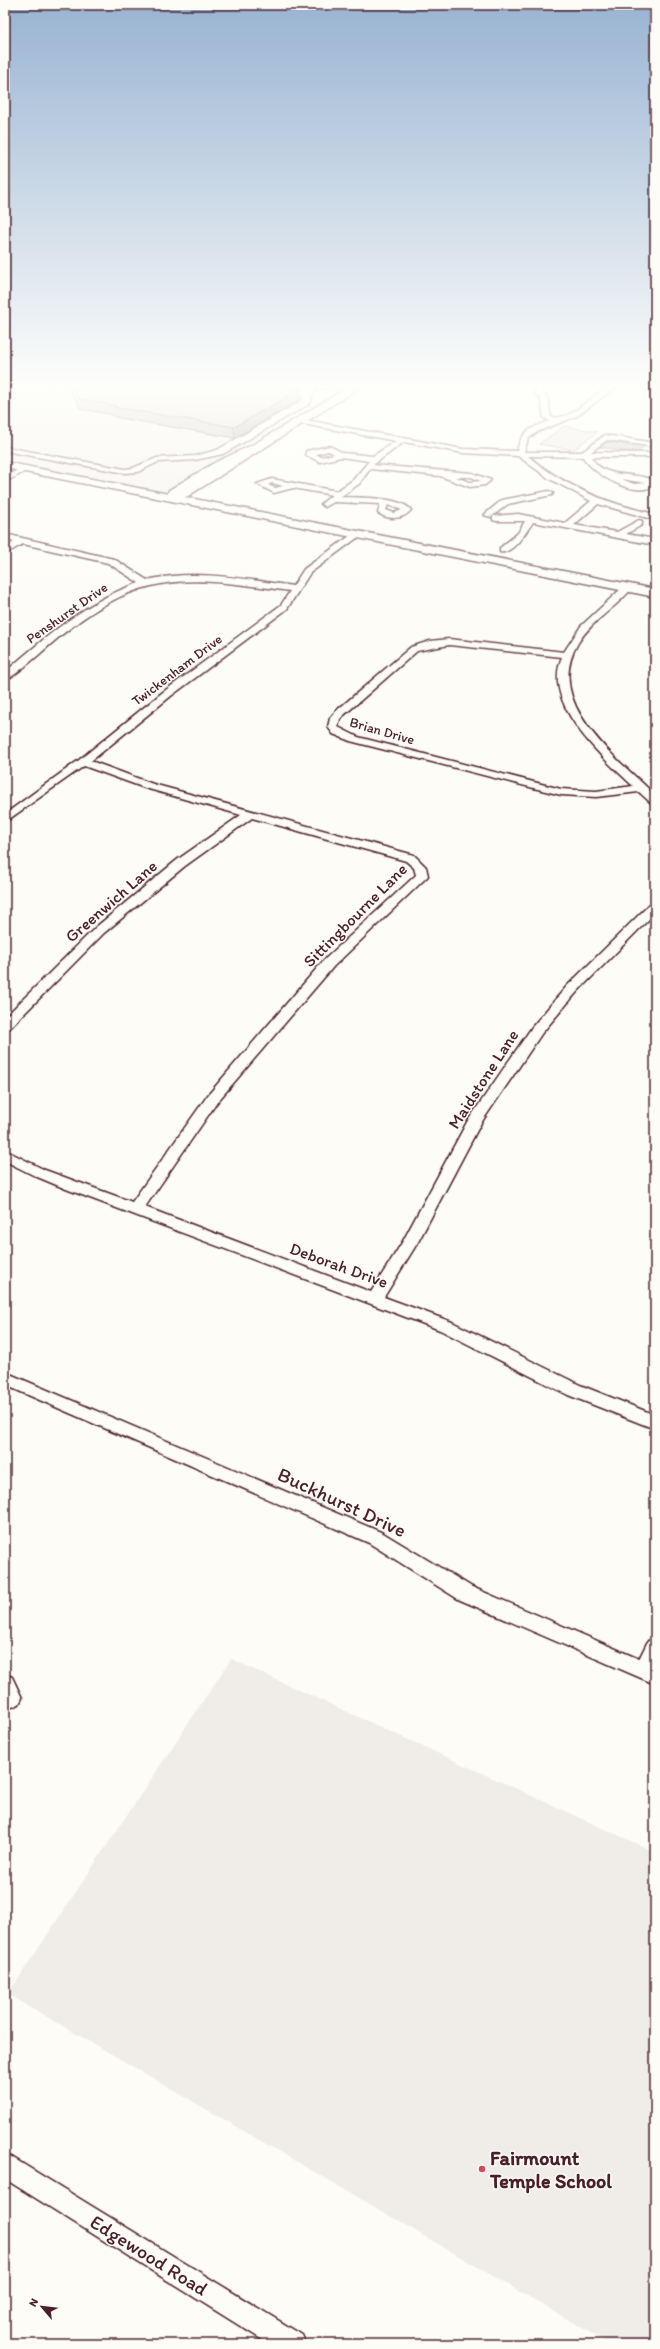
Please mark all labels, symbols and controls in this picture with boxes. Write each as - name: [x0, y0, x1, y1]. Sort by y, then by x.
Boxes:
- street label: Penshurst Drive: [23, 579, 111, 647]
- street label: Twickenham Drive: [128, 630, 226, 710]
- street label: Brian Drive: [348, 714, 417, 748]
- street label: Greenwich Lane: [61, 856, 161, 946]
- street label: Sittingbourne Lane: [299, 859, 411, 971]
- street label: Maidstone Lane: [443, 1026, 523, 1132]
- street label: Deborah Drive: [287, 1238, 391, 1292]
- street label: Buckhurst Drive: [274, 1462, 410, 1542]
- place label: Fairmount Temple School: [489, 2146, 612, 2194]
- marker: Fairmount Temple School: [477, 2164, 487, 2174]
- street label: Edgewood Road: [86, 2209, 212, 2301]
- north arrow: [22, 2287, 62, 2327]
- text: N: [26, 2296, 41, 2309]

